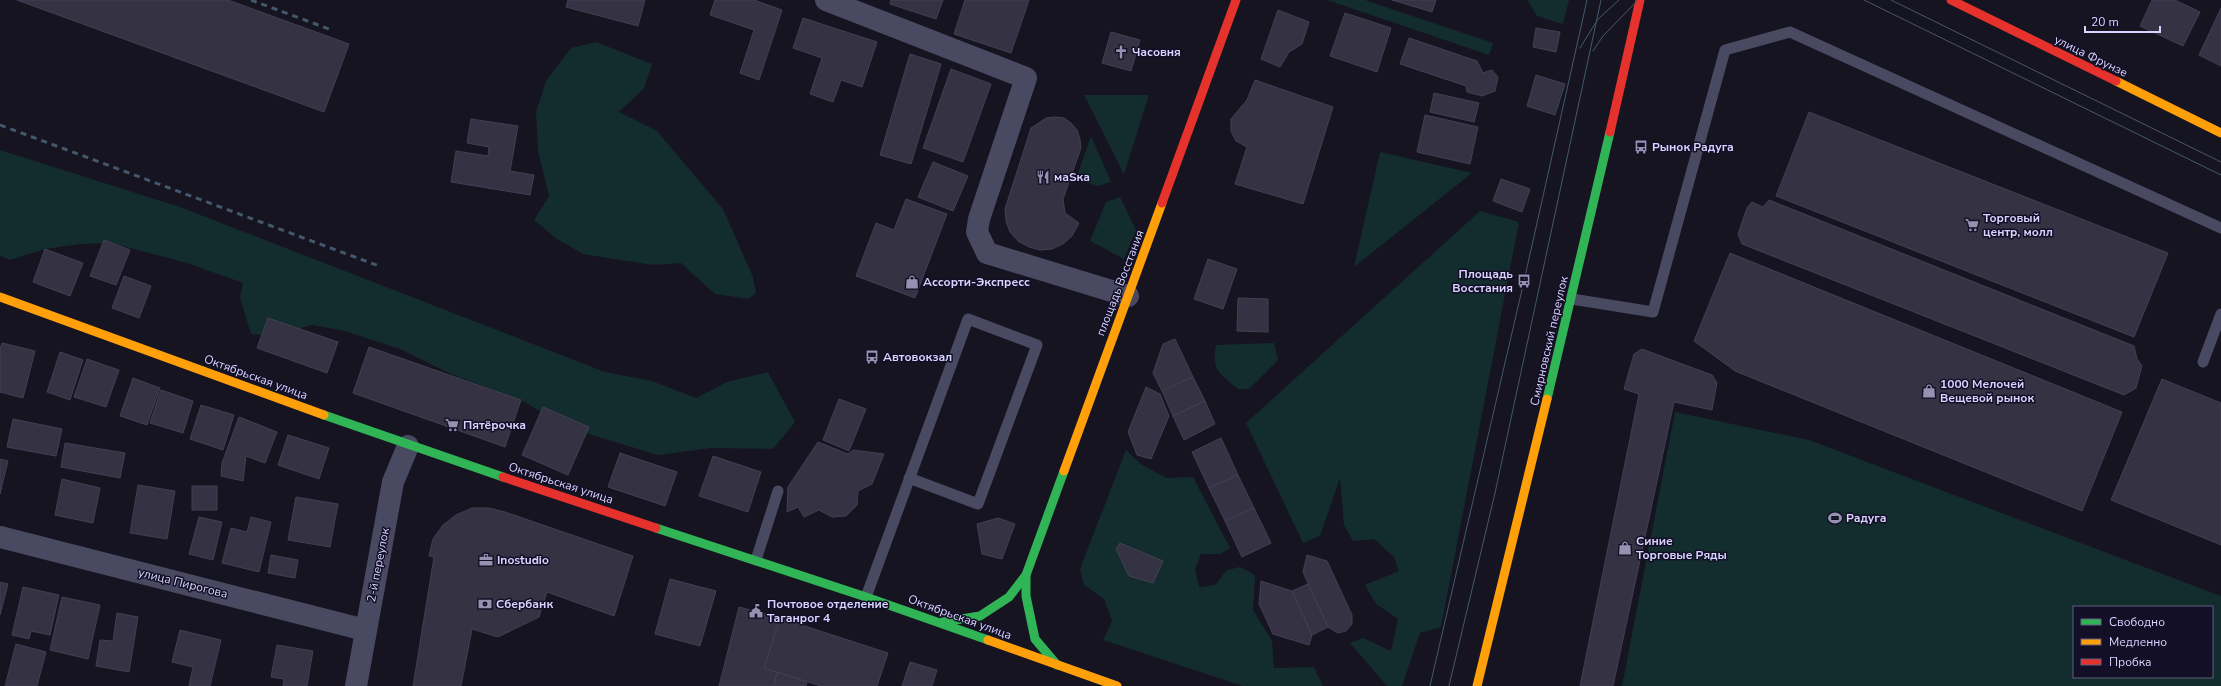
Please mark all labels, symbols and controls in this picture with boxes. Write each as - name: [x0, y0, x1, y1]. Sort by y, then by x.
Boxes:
- scale bar: [2085, 8, 2160, 34]
- text: 20 m: [2091, 14, 2119, 30]
- street label: улица Фрунзе: [2052, 31, 2130, 81]
- church icon: Часовня: [1113, 44, 1129, 60]
- place label: Часовня: [1132, 44, 1181, 60]
- bus stop icon: Рынок Радуга: [1633, 139, 1649, 155]
- place label: Рынок Радуга: [1652, 139, 1734, 155]
- restaurant icon: маSка: [1035, 169, 1051, 185]
- place label: маSка: [1054, 169, 1090, 185]
- place label: Торговый центр, молл: [1983, 210, 2053, 240]
- supermarket icon: Торговый центр, молл: [1964, 217, 1980, 233]
- street label: площадь Восстания: [1092, 228, 1148, 338]
- place label: Площадь Восстания: [1452, 266, 1513, 296]
- bus stop icon: Площадь Восстания: [1516, 273, 1532, 289]
- shop icon: Ассорти-Экспресс: [904, 274, 920, 290]
- place label: Ассорти-Экспресс: [923, 274, 1030, 290]
- street label: Смирновский переулок: [1526, 274, 1572, 407]
- bus stop icon: Автовокзал: [864, 349, 880, 365]
- place label: Автовокзал: [883, 349, 952, 365]
- street label: Октябрьская улица: [202, 351, 310, 403]
- place label: 1000 Мелочей Вещевой рынок: [1940, 376, 2034, 406]
- shop icon: 1000 Мелочей Вещевой рынок: [1921, 383, 1937, 399]
- supermarket icon: Пятёрочка: [444, 417, 460, 433]
- place label: Пятёрочка: [463, 417, 526, 433]
- street label: Октябрьская улица: [507, 459, 615, 507]
- sports icon: Радуга: [1827, 510, 1843, 526]
- place label: Радуга: [1846, 510, 1887, 526]
- street label: 2-й переулок: [363, 526, 393, 604]
- place label: Синие Торговые Ряды: [1636, 533, 1727, 563]
- shop icon: Синие Торговые Ряды: [1617, 540, 1633, 556]
- office icon: Inostudio: [478, 552, 494, 568]
- place label: Inostudio: [497, 552, 549, 568]
- street label: улица Пирогова: [137, 564, 229, 602]
- street label: Октябрьская улица: [906, 591, 1014, 643]
- bank icon: Сбербанк: [477, 596, 493, 612]
- place label: Сбербанк: [496, 596, 553, 612]
- place label: Почтовое отделение Таганрог 4: [767, 596, 889, 626]
- public building icon: Почтовое отделение Таганрог 4: [748, 603, 764, 619]
- legend: [2073, 606, 2213, 678]
- text: Свободно: [2109, 614, 2165, 630]
- text: Медленно: [2109, 634, 2167, 650]
- text: Пробка: [2109, 654, 2152, 670]

